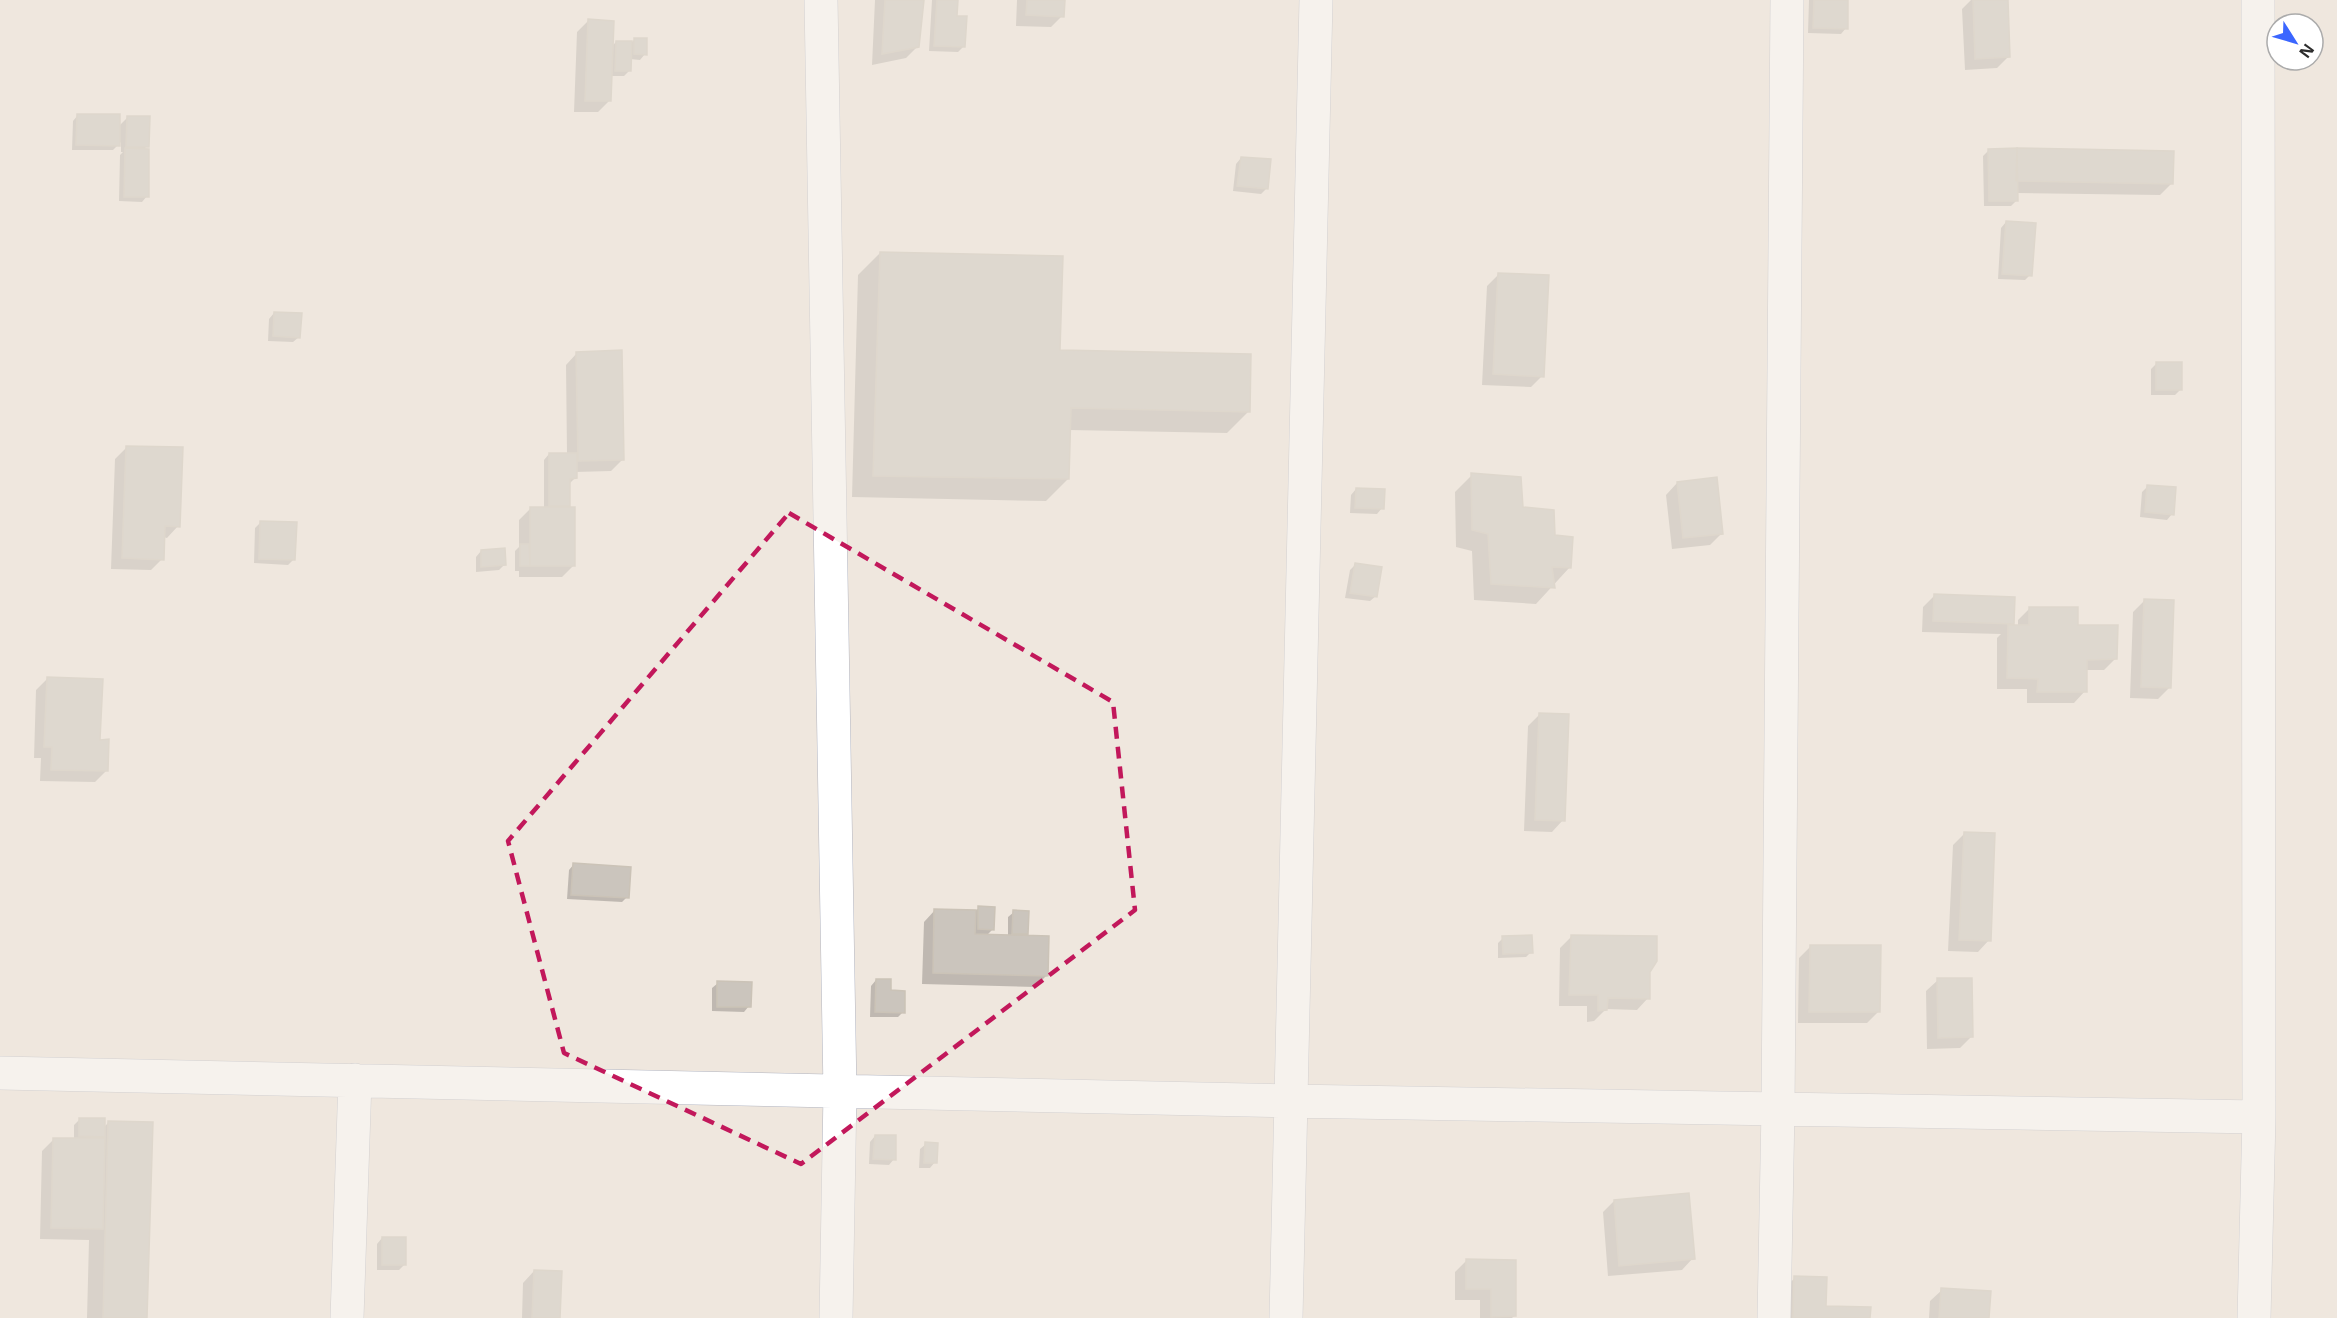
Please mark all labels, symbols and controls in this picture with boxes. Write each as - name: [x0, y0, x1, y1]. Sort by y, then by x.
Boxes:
- north arrow: [2265, 12, 2325, 72]
- text: N: [2294, 39, 2320, 63]

